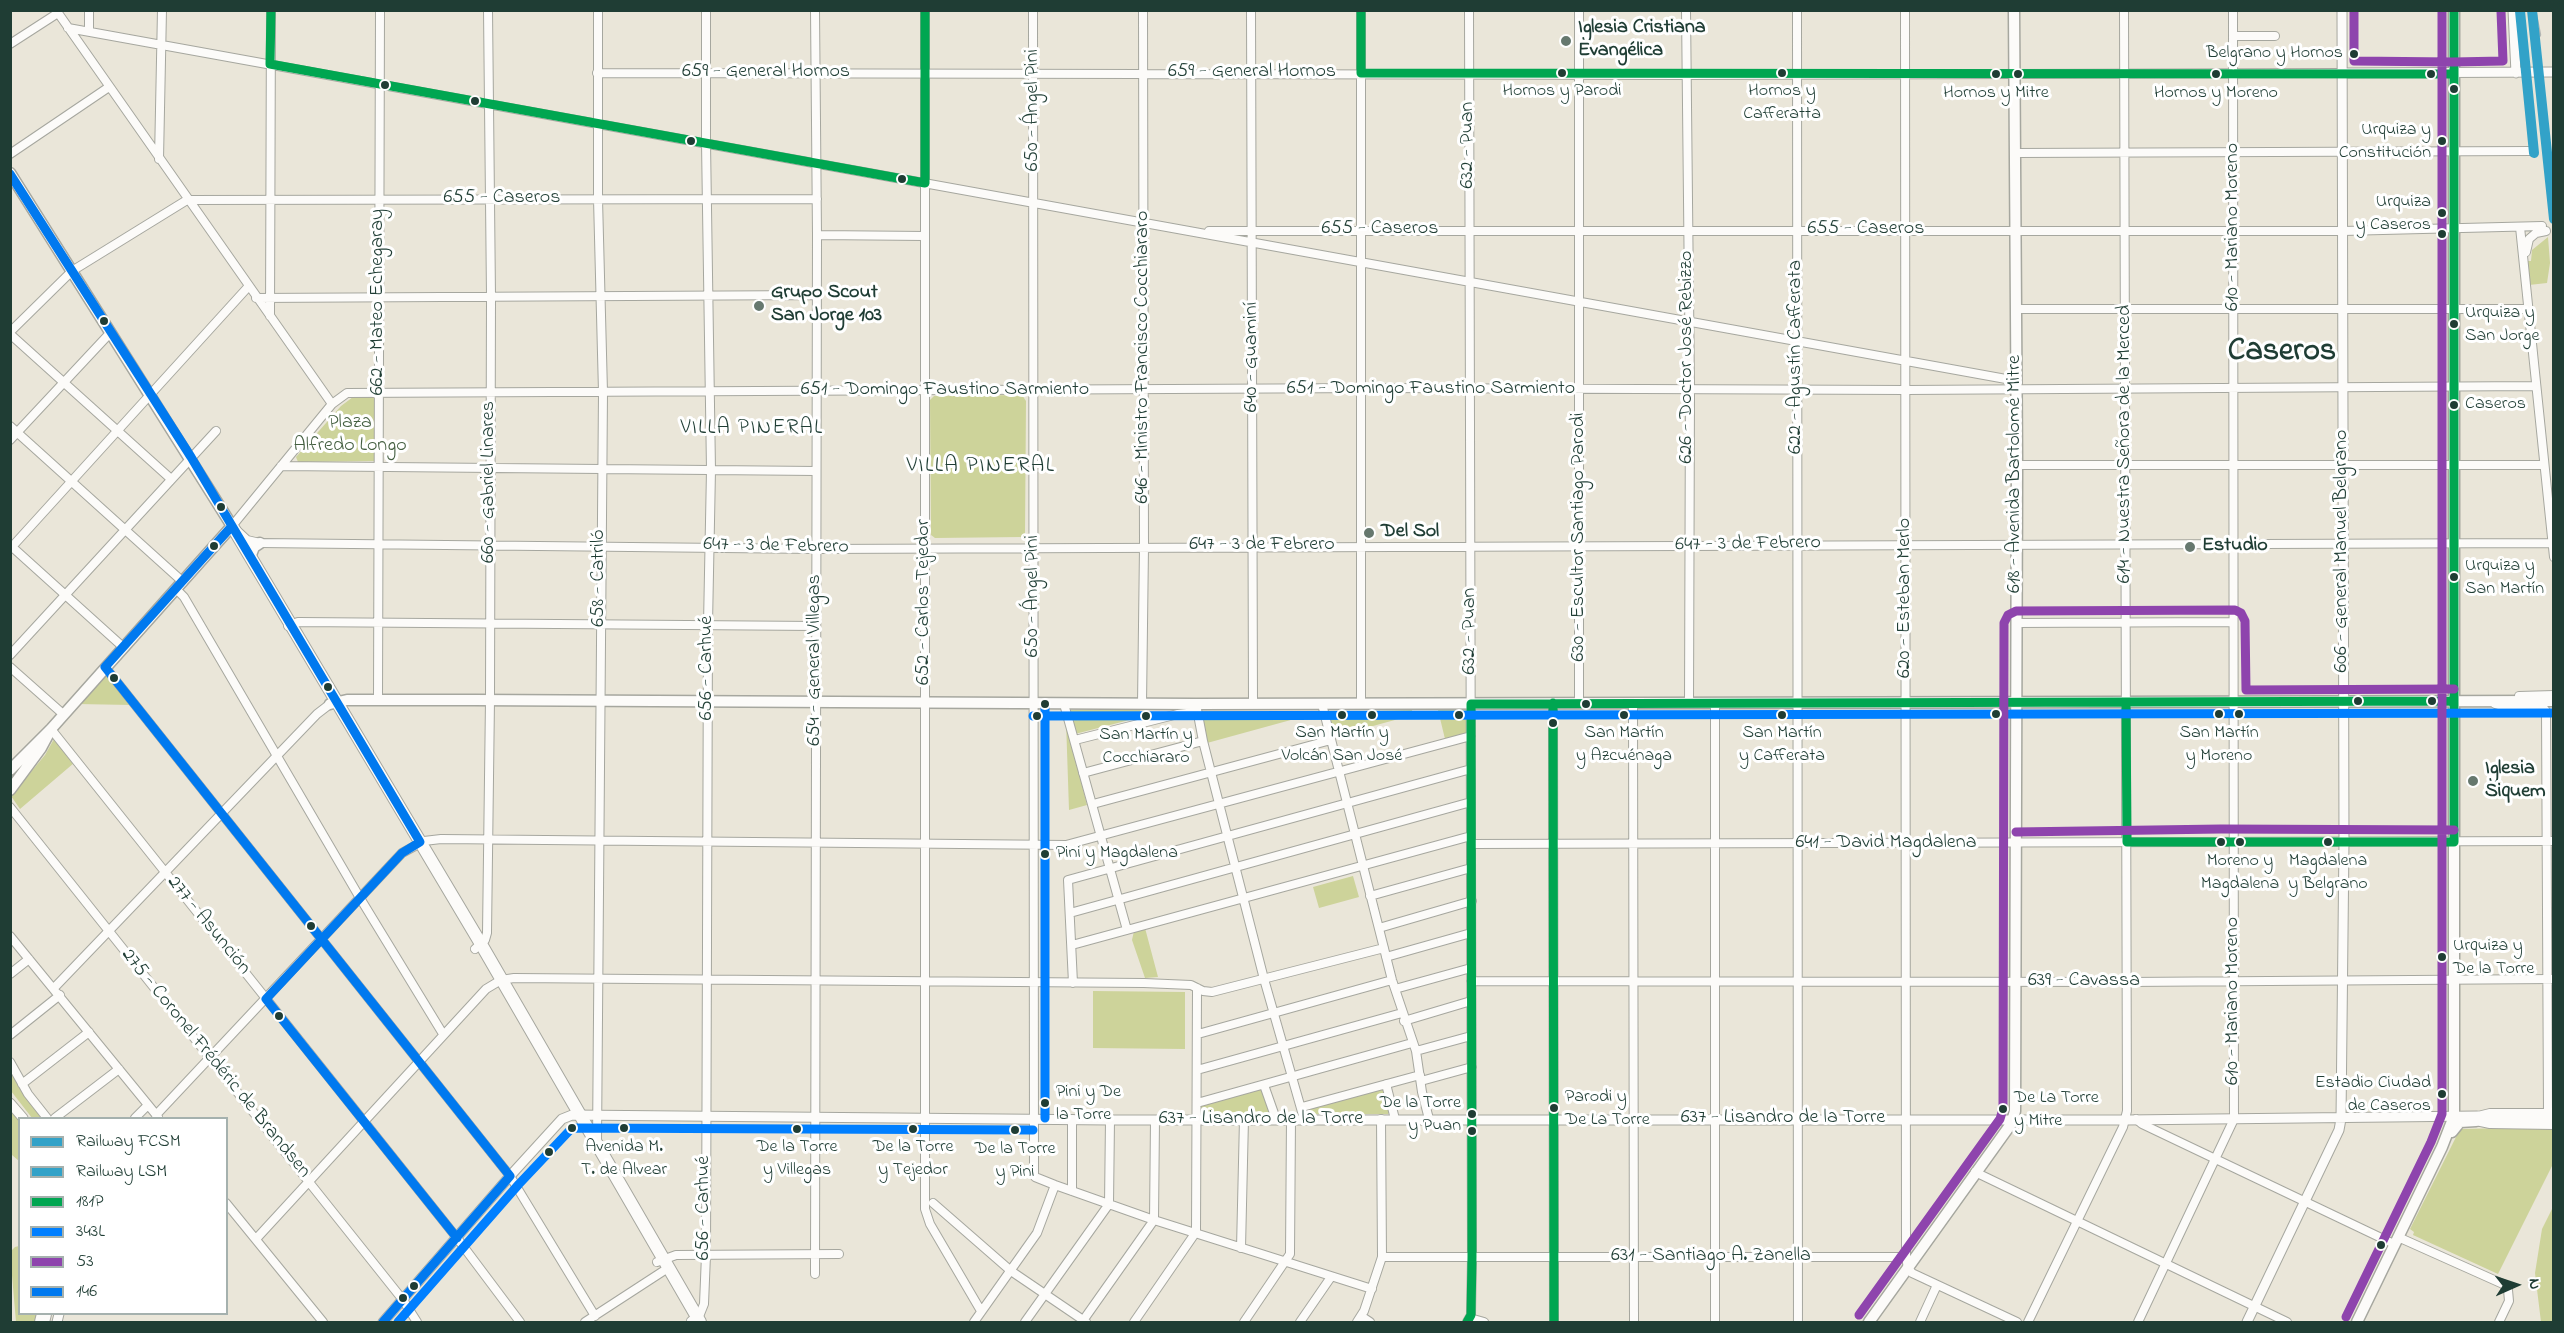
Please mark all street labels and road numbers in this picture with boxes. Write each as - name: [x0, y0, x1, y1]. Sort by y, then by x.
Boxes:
- street label: 650 - Ángel Pini: [1022, 49, 1046, 171]
- street label: 659 - General Hornos: [682, 61, 850, 85]
- street label: 659 - General Hornos: [1168, 61, 1336, 85]
- street label: 632 - Puan: [1457, 102, 1481, 188]
- street label: 610 - Mariano Moreno: [2222, 143, 2246, 311]
- street label: 655 - Caseros: [444, 187, 560, 211]
- street label: 662 - Mateo Echegaray: [367, 209, 391, 395]
- street label: 646 - Ministro Francisco Cocchiararo: [1132, 211, 1156, 503]
- street label: 655 - Caseros: [1322, 218, 1438, 242]
- street label: 655 - Caseros: [1808, 218, 1924, 242]
- street label: 626 - Doctor José Rebizzo: [1676, 251, 1700, 463]
- street label: 622 - Agustín Cafferata: [1785, 260, 1809, 454]
- street label: 640 - Guaminí: [1241, 302, 1265, 412]
- street label: 614 - Nuestra Señora de la Merced: [2114, 305, 2138, 583]
- street label: 618 - Avenida Bartolomé Mitre: [2004, 355, 2028, 593]
- street label: 651 - Domingo Faustino Sarmiento: [1287, 378, 1575, 402]
- street label: 651 - Domingo Faustino Sarmiento: [801, 379, 1089, 403]
- street label: 660 - Gabriel Linares: [478, 401, 502, 563]
- street label: 630 - Escultor Santiago Parodi: [1568, 412, 1592, 662]
- street label: 606 - General Manuel Belgrano: [2331, 430, 2355, 672]
- street label: 620 - Esteban Merlo: [1894, 518, 1918, 678]
- street label: 652 - Carlos Tejedor: [913, 519, 937, 685]
- street label: 658 - Catriló: [588, 529, 612, 627]
- street label: 647 - 3 de Febrero: [1675, 532, 1821, 558]
- street label: 647 - 3 de Febrero: [703, 534, 849, 560]
- street label: 647 - 3 de Febrero: [1189, 534, 1335, 558]
- street label: 650 - Ángel Pini: [1022, 535, 1046, 657]
- street label: 654 - General Villegas: [804, 574, 828, 746]
- street label: 632 - Puan: [1459, 588, 1483, 674]
- street label: 656 - Carhué: [696, 616, 720, 720]
- street label: 641 - David Magdalena: [1796, 832, 1976, 856]
- street label: 277 - Asunción: [161, 872, 255, 980]
- street label: 610 - Mariano Moreno: [2222, 917, 2246, 1085]
- street label: 275 - Coronel Frédéric de Brandsen: [115, 944, 315, 1184]
- street label: 639 - Cavassa: [2028, 970, 2140, 994]
- street label: 637 - Lisandro de la Torre: [1681, 1107, 1885, 1131]
- street label: 637 - Lisandro de la Torre: [1159, 1108, 1363, 1132]
- street label: 656 - Carhué: [693, 1156, 717, 1260]
- street label: 631 - Santiago A. Zanella: [1611, 1245, 1811, 1269]

